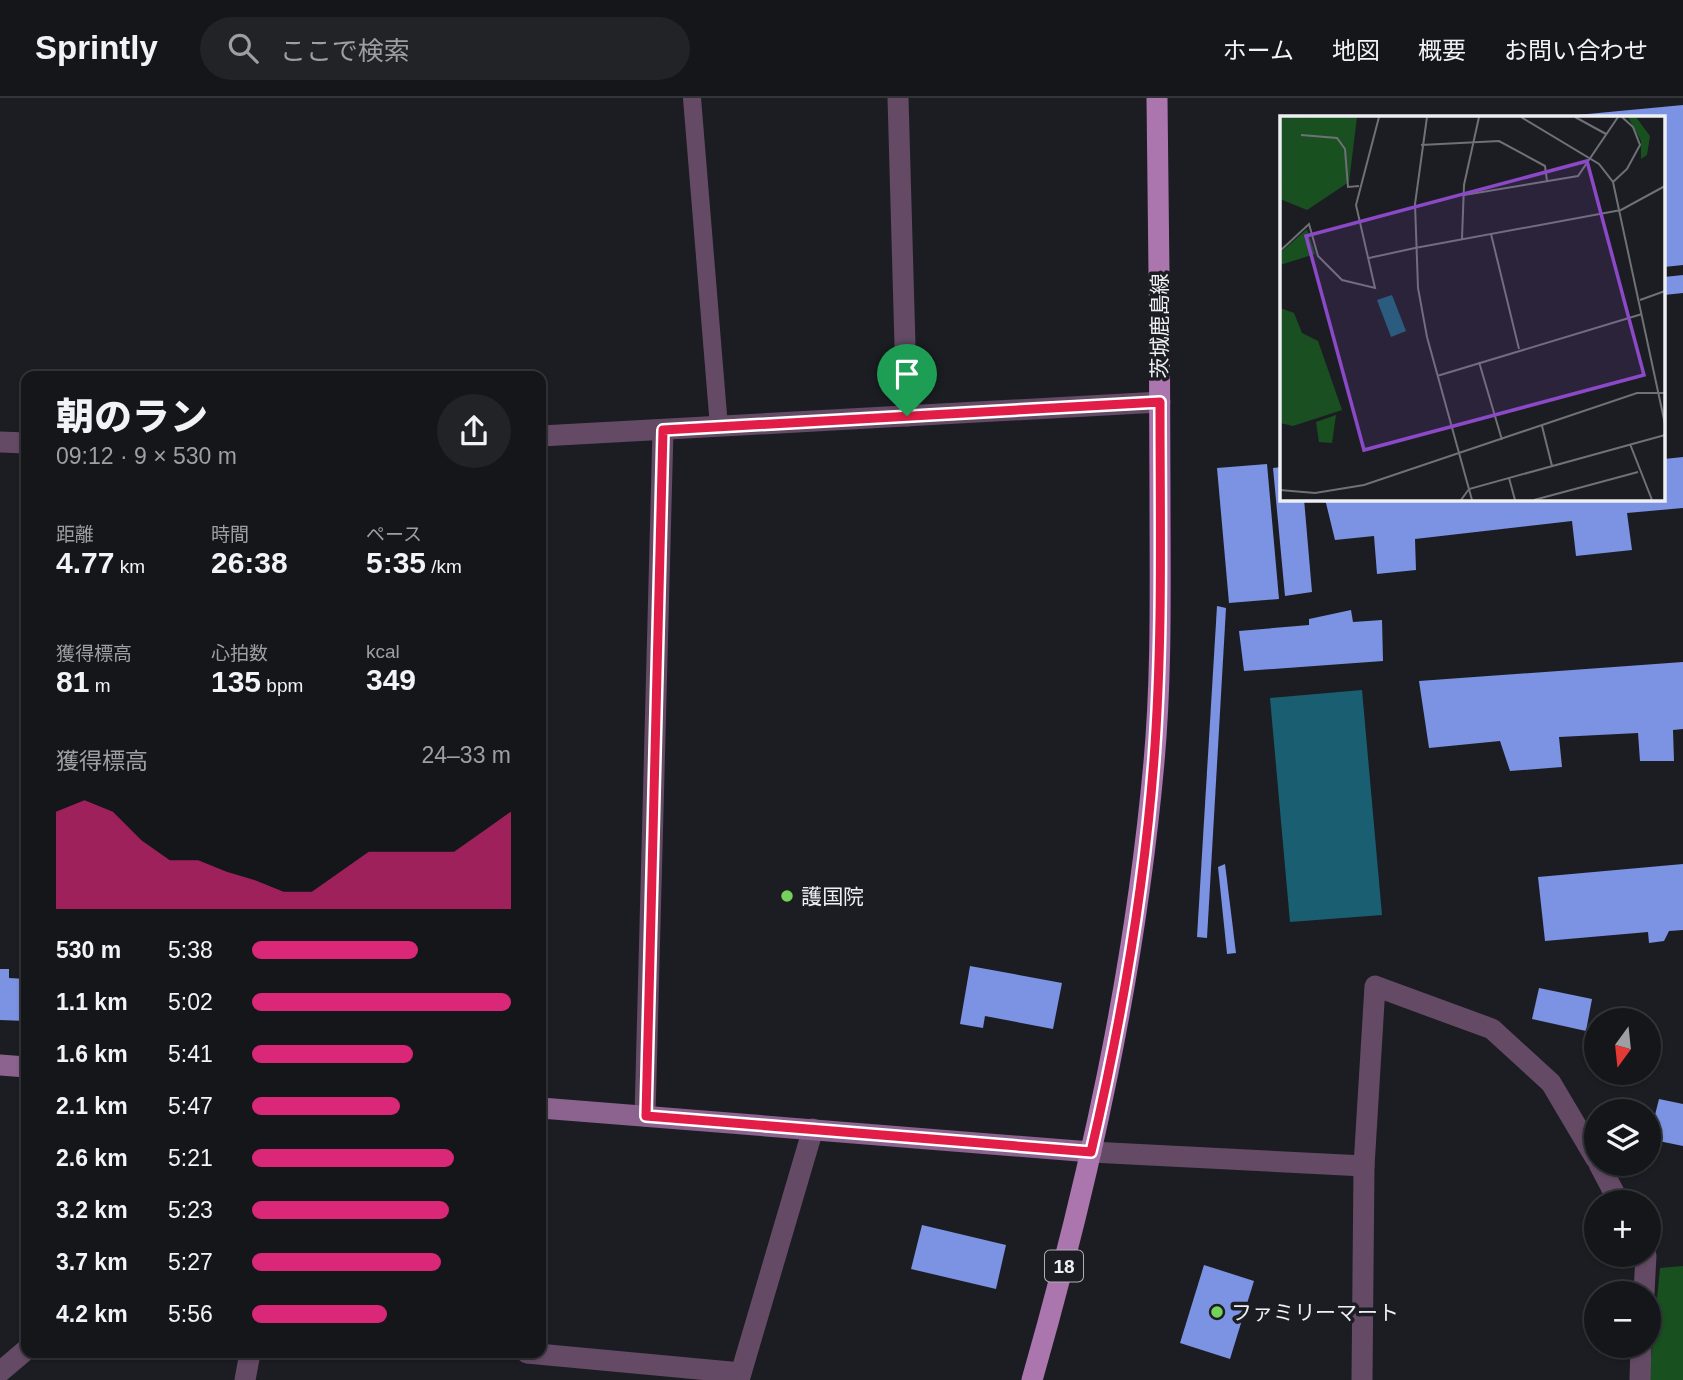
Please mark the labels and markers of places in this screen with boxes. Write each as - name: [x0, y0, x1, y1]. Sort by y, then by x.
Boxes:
- pin: [877, 344, 937, 416]
- place label: 護国院: [801, 885, 864, 908]
- marker: 護国院: [779, 888, 795, 904]
- place label: ファミリーマート: [1231, 1301, 1399, 1324]
- marker: ファミリーマート: [1209, 1304, 1225, 1320]

